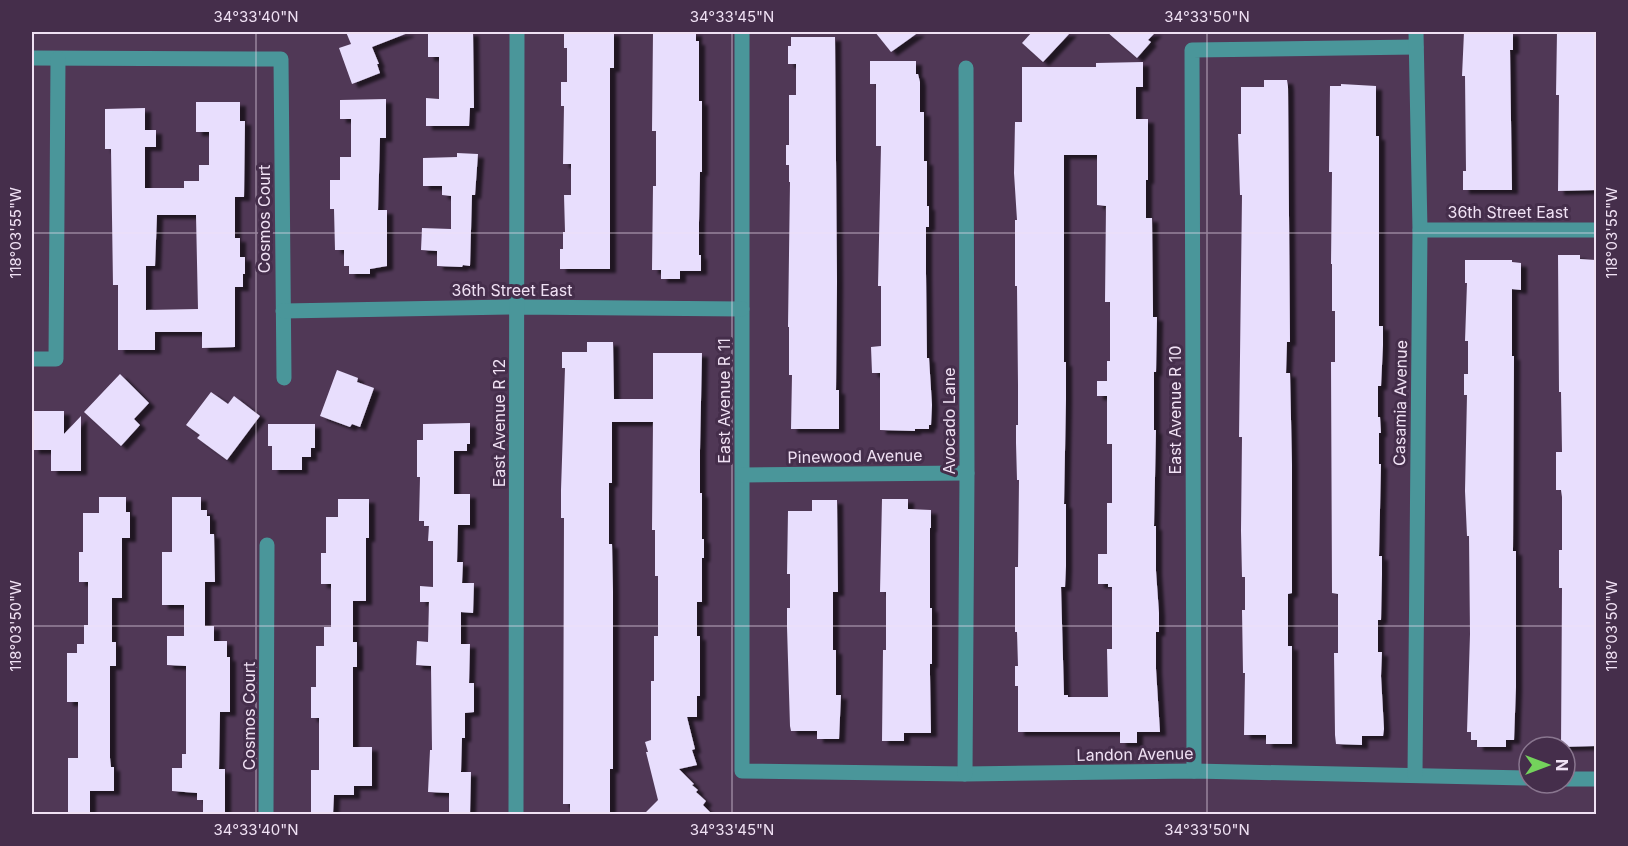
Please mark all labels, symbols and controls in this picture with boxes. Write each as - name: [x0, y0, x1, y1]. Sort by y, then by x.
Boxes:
- text: 34°33'40"N: [213, 7, 299, 26]
- text: 34°33'45"N: [690, 7, 774, 26]
- text: 34°33'50"N: [1164, 7, 1250, 26]
- street label: Cosmos Court: [254, 165, 274, 273]
- text: 118°03'55"W: [6, 187, 25, 279]
- text: 118°03'55"W: [1602, 187, 1621, 279]
- street label: 36th Street East: [1448, 202, 1568, 222]
- street label: 36th Street East: [452, 280, 572, 300]
- street label: East Avenue R 11: [714, 338, 734, 464]
- street label: Casamia Avenue: [1389, 340, 1411, 466]
- street label: East Avenue R 10: [1165, 346, 1185, 474]
- street label: East Avenue R 12: [489, 359, 509, 487]
- street label: Avocado Lane: [939, 367, 959, 475]
- street label: Pinewood Avenue: [787, 445, 923, 467]
- text: 118°03'50"W: [6, 580, 25, 672]
- text: 118°03'50"W: [1602, 580, 1621, 672]
- street label: Cosmos Court: [239, 662, 259, 770]
- north arrow: [1517, 735, 1577, 795]
- street label: Landon Avenue: [1076, 743, 1194, 765]
- text: N: [1552, 759, 1572, 771]
- text: 34°33'40"N: [213, 820, 299, 839]
- text: 34°33'45"N: [690, 820, 774, 839]
- text: 34°33'50"N: [1164, 820, 1250, 839]

